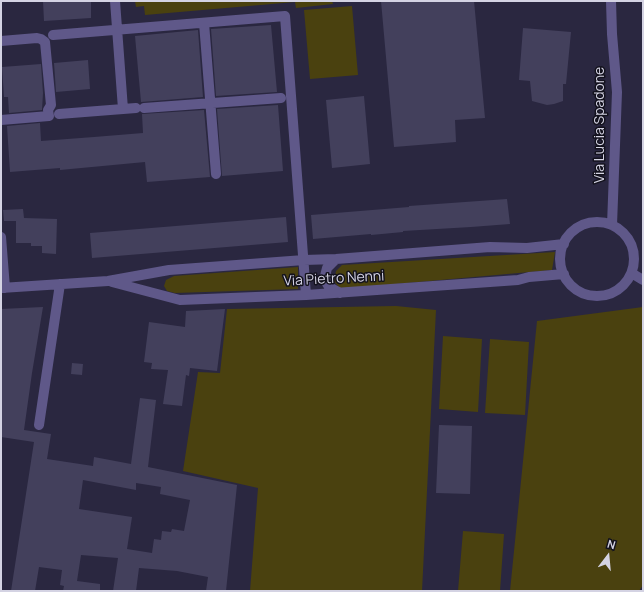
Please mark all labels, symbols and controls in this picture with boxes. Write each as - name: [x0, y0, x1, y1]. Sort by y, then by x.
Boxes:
- street label: Via Lucia Spadone: [592, 67, 608, 183]
- street label: Via Pietro Nenni: [283, 268, 385, 290]
- north arrow: [588, 536, 628, 576]
- text: N: [606, 536, 617, 552]

